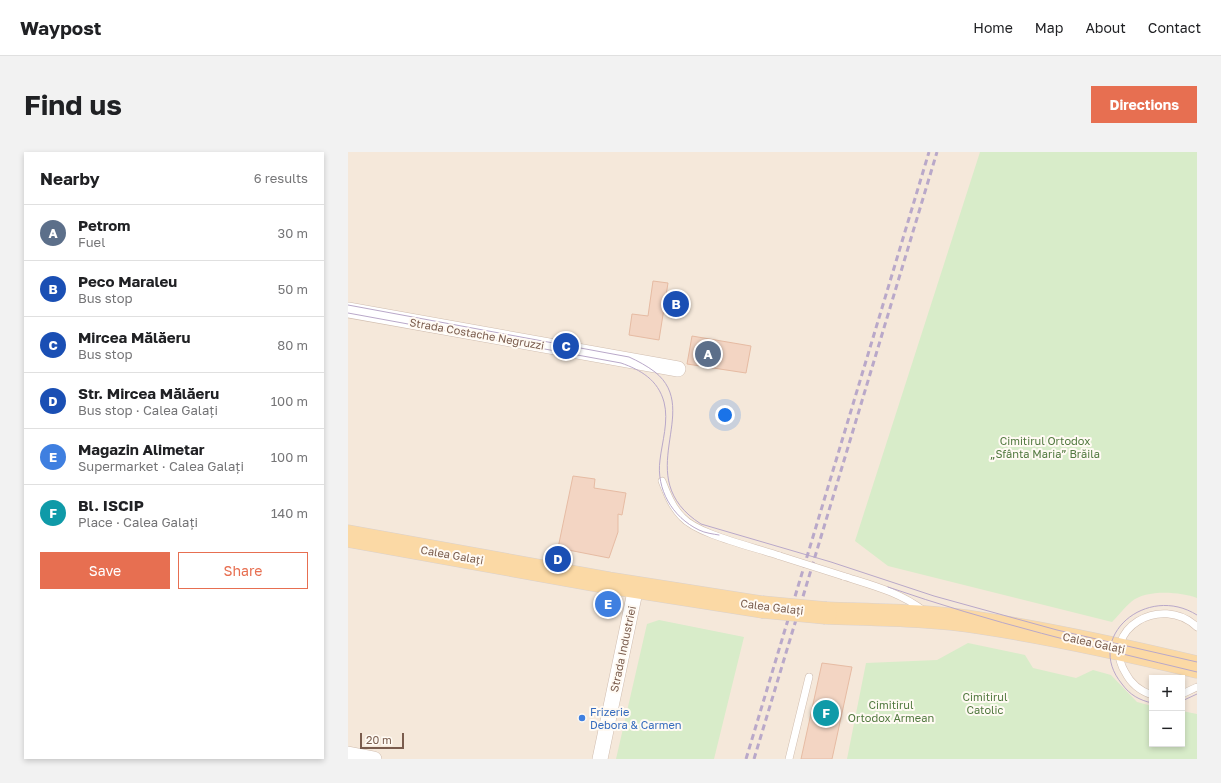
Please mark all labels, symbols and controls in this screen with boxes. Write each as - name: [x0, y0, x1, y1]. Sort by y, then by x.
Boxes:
- text: Waypost: [20, 16, 101, 39]
- text: Home: [973, 19, 1013, 36]
- text: Map: [1035, 19, 1063, 36]
- text: About: [1085, 19, 1126, 36]
- text: Contact: [1148, 19, 1201, 36]
- button: Directions: [1091, 86, 1197, 123]
- text: Find us: [24, 88, 122, 121]
- text: Nearby: [40, 168, 100, 189]
- text: 6 results: [254, 170, 308, 186]
- text: Petrom: [78, 216, 130, 234]
- text: A: [48, 225, 58, 241]
- text: 30 m: [278, 225, 308, 241]
- text: Fuel: [78, 234, 105, 250]
- text: Peco Maraleu: [78, 272, 177, 290]
- text: B: [48, 281, 58, 297]
- text: 50 m: [278, 281, 308, 297]
- pin: B: [663, 289, 689, 319]
- text: Bus stop: [78, 290, 133, 306]
- street label: Strada Costache Negruzzi: [409, 315, 545, 352]
- text: Mircea Mălăeru: [78, 328, 190, 346]
- pin: C: [553, 331, 579, 361]
- text: C: [48, 337, 58, 353]
- text: 80 m: [277, 337, 308, 353]
- pin: A: [695, 339, 721, 369]
- text: Bus stop: [78, 346, 133, 362]
- text: Str. Mircea Mălăeru: [78, 384, 219, 402]
- text: D: [48, 393, 58, 409]
- text: 100 m: [271, 393, 308, 409]
- text: Bus stop · Calea Galați: [78, 402, 218, 418]
- your location: [715, 405, 735, 425]
- park label: Cimitirul Ortodox „Sfânta Maria” Brăila: [990, 434, 1100, 460]
- text: Magazin Alimetar: [78, 440, 205, 458]
- text: E: [49, 449, 57, 465]
- text: 100 m: [271, 449, 308, 465]
- text: Supermarket · Calea Galați: [78, 458, 244, 474]
- text: Bl. ISCIP: [78, 496, 144, 514]
- text: F: [49, 505, 57, 521]
- text: 140 m: [271, 505, 308, 521]
- text: Place · Calea Galați: [78, 514, 198, 530]
- street label: Calea Galați: [420, 543, 485, 567]
- pin: D: [545, 544, 571, 574]
- button: Save: [40, 552, 170, 589]
- button: Share: [178, 552, 308, 589]
- pin: E: [595, 589, 621, 619]
- street label: Calea Galați: [740, 596, 804, 618]
- street label: Strada Industriei: [607, 605, 638, 693]
- street label: Calea Galați: [1061, 630, 1127, 656]
- map controls: [1149, 675, 1185, 747]
- button: +: [1149, 675, 1185, 711]
- park label: Cimitirul Catolic: [963, 690, 1008, 716]
- pin: F: [813, 698, 839, 728]
- park label: Cimitirul Ortodox Armean: [848, 698, 934, 724]
- place label: Frizerie Debora & Carmen: [590, 705, 682, 731]
- button: −: [1149, 711, 1185, 747]
- marker: Frizerie Debora & Carmen: [577, 713, 587, 723]
- scale bar: [360, 731, 404, 750]
- text: 20 m: [366, 733, 392, 746]

